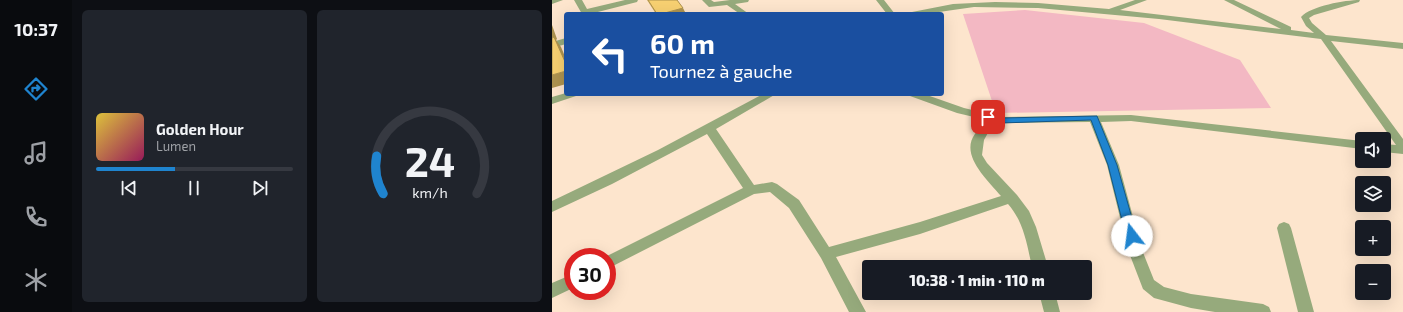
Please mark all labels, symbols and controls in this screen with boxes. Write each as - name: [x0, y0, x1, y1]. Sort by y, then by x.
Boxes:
- text: 10:37: [14, 18, 58, 40]
- text: 60 m: [650, 26, 715, 60]
- icon: left: [584, 28, 636, 80]
- text: Tournez à gauche: [650, 60, 792, 82]
- icon: directions: [22, 75, 50, 103]
- pin: [971, 100, 1005, 134]
- icon: arrive: [977, 106, 999, 128]
- text: Golden Hour: [156, 120, 244, 138]
- map controls: [1355, 132, 1391, 300]
- button: sound: [1355, 132, 1391, 168]
- text: 24: [404, 135, 455, 185]
- text: Lumen: [156, 138, 196, 154]
- icon: music: [22, 139, 50, 167]
- button: layers: [1355, 176, 1391, 212]
- icon: previous: [118, 177, 140, 199]
- icon: pause: [183, 177, 205, 199]
- icon: next: [249, 177, 271, 199]
- text: km/h: [412, 184, 447, 201]
- icon: phone: [22, 203, 50, 231]
- position arrow: [1111, 215, 1153, 257]
- button: +: [1355, 220, 1391, 256]
- speed limit sign: 30: [564, 248, 616, 300]
- button: −: [1355, 264, 1391, 300]
- icon: climate: [22, 266, 50, 294]
- text: 10:38 · 1 min · 110 m: [909, 271, 1045, 289]

